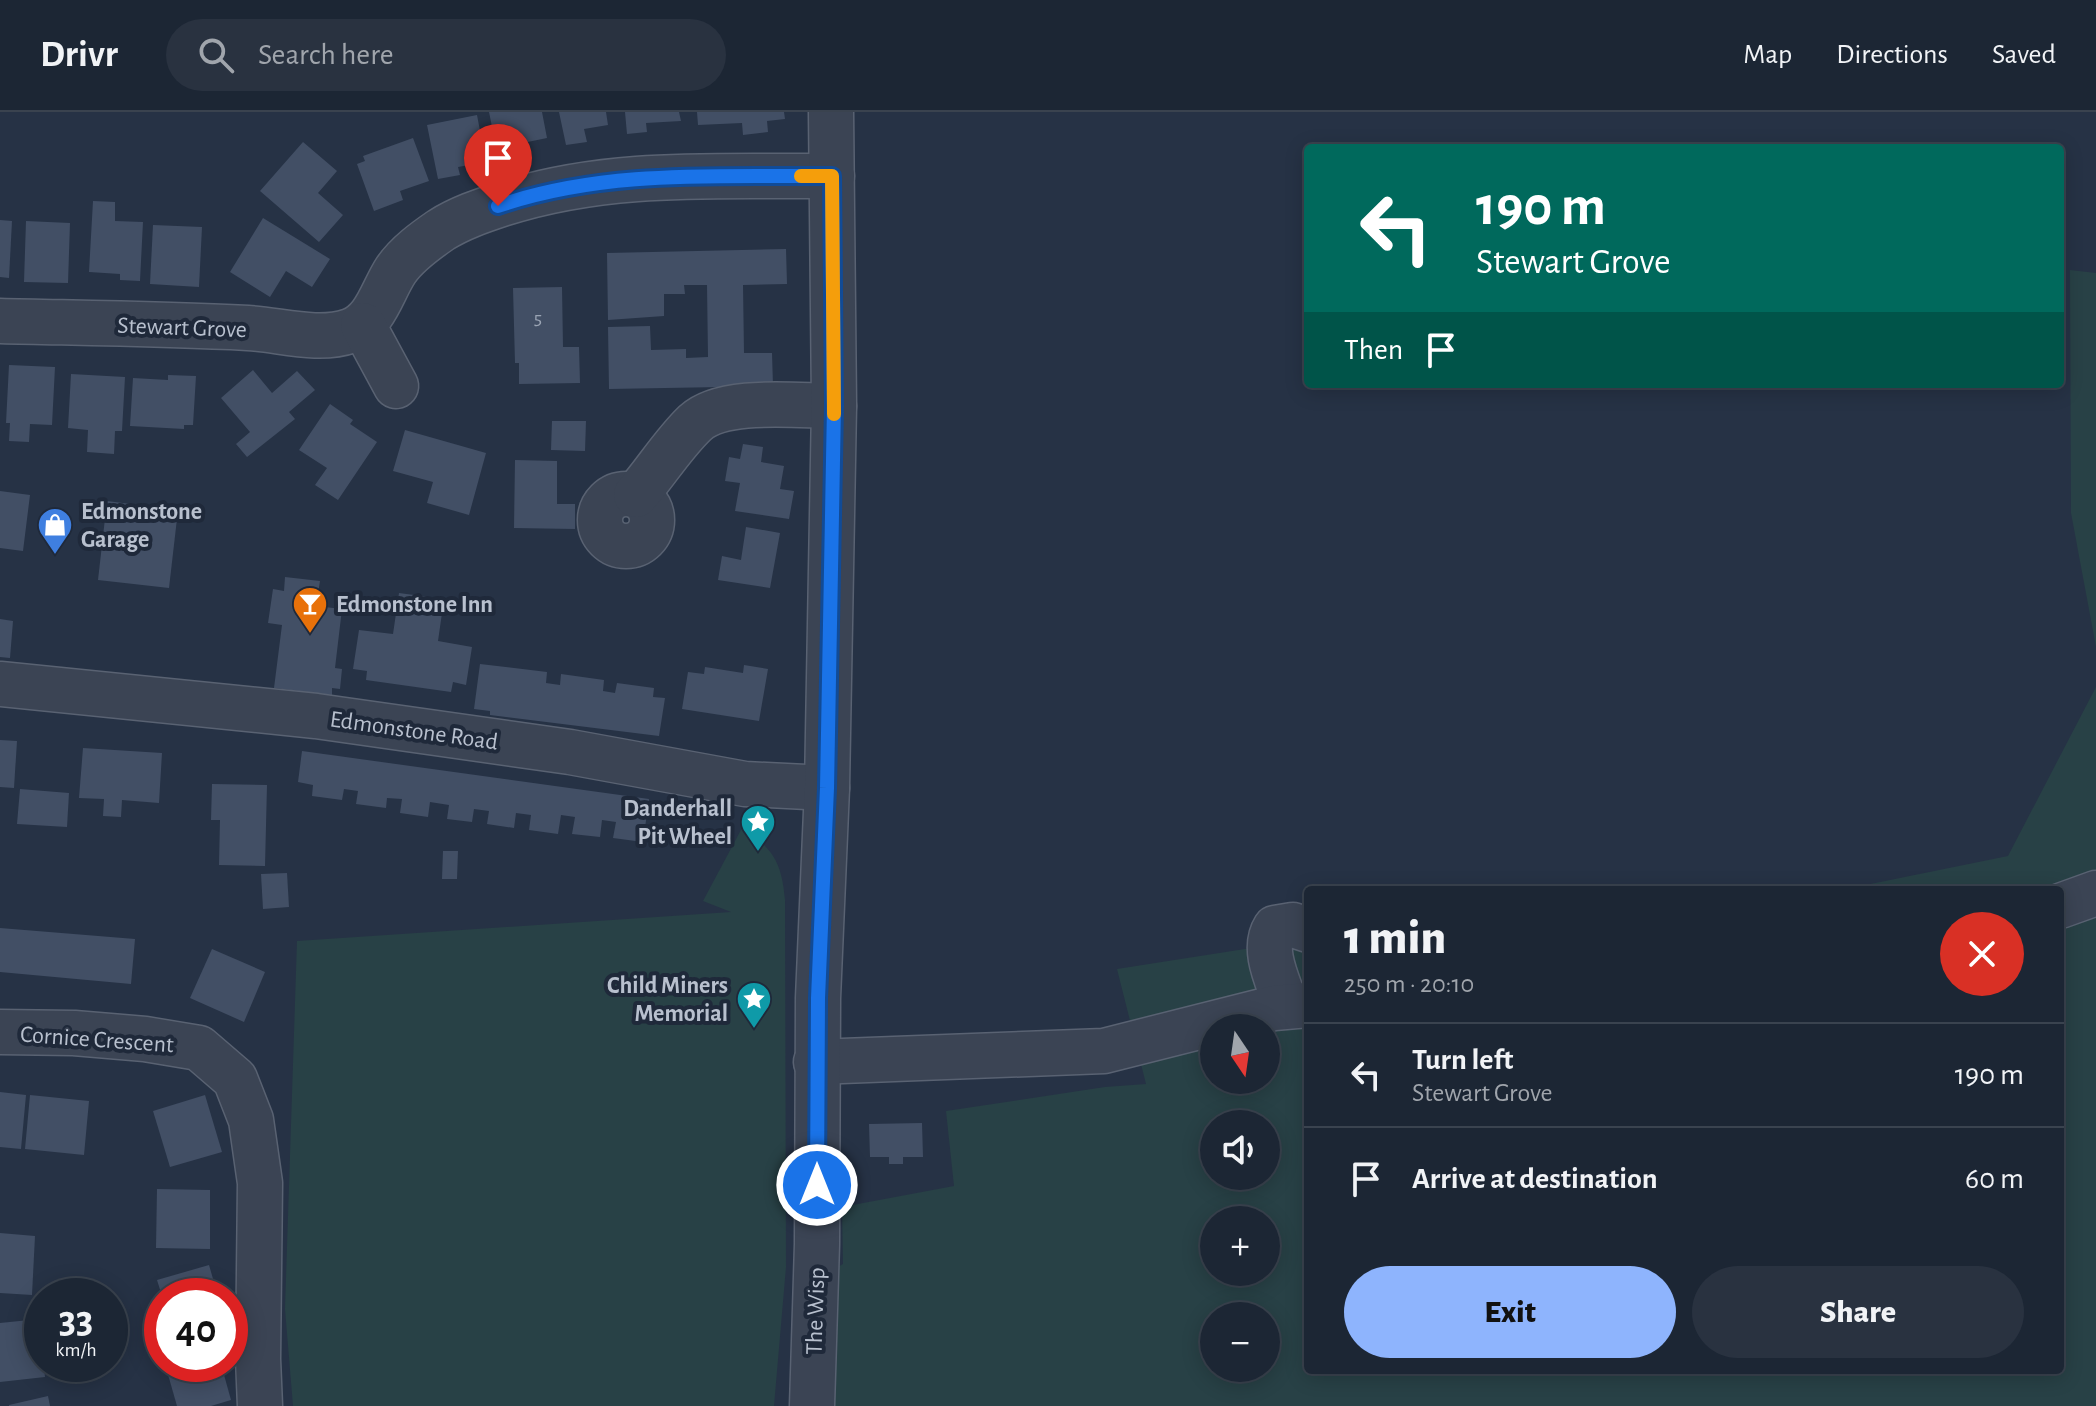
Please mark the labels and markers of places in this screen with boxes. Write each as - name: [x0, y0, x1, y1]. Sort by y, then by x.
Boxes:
- pin: [464, 124, 532, 206]
- place label: Edmonstone Garage: [81, 500, 202, 552]
- shop icon: Edmonstone Garage: [36, 506, 74, 556]
- bar icon: Edmonstone Inn: [291, 585, 329, 635]
- place label: Edmonstone Inn: [336, 593, 493, 617]
- place label: Danderhall Pit Wheel: [623, 797, 732, 849]
- place icon: Danderhall Pit Wheel: [739, 803, 777, 853]
- place label: Child Miners Memorial: [607, 974, 728, 1026]
- place icon: Child Miners Memorial: [735, 980, 773, 1030]

